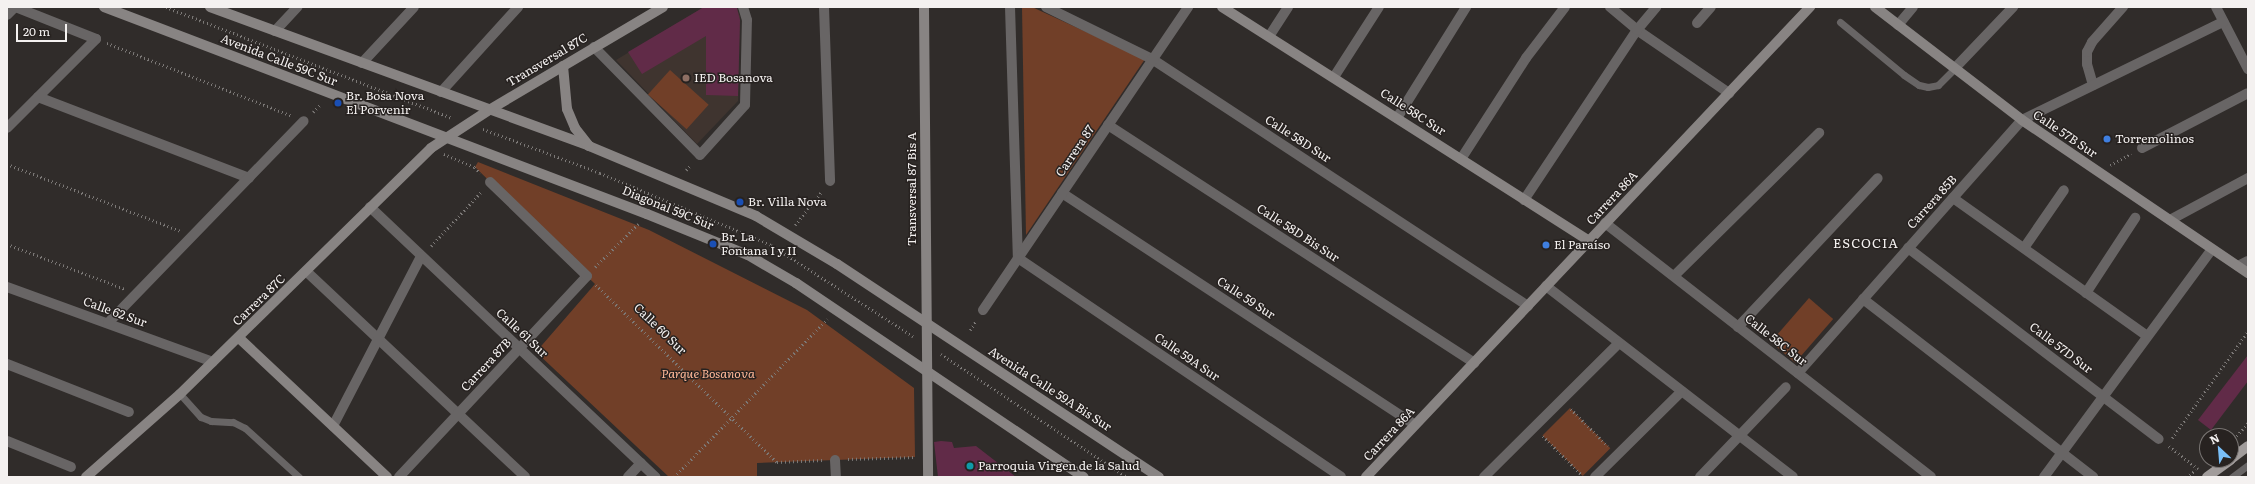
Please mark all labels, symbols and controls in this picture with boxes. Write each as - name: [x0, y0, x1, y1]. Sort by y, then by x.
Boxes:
- scale bar: [18, 16, 69, 42]
- text: 20 m: [23, 22, 50, 40]
- street label: Transversal 87C: [504, 30, 590, 90]
- street label: Avenida Calle 59C Sur: [219, 31, 339, 89]
- place label: IED Bosanova: [694, 71, 773, 85]
- marker: IED Bosanova: [681, 73, 691, 83]
- street label: Calle 58C Sur: [1378, 86, 1448, 138]
- place label: Br. Bosa Nova El Porvenir: [346, 89, 424, 117]
- marker: Br. Bosa Nova El Porvenir: [333, 98, 343, 108]
- street label: Calle 57B Sur: [2030, 107, 2100, 161]
- street label: Calle 58D Sur: [1262, 112, 1334, 166]
- street label: Carrera 87: [1053, 122, 1097, 180]
- street label: Transversal 87 Bis A: [905, 132, 919, 246]
- place label: Torremolinos: [2115, 132, 2194, 146]
- marker: Torremolinos: [2102, 134, 2112, 144]
- street label: Carrera 86A: [1583, 168, 1641, 228]
- street label: Carrera 85B: [1904, 172, 1960, 232]
- street label: Diagonal 59C Sur: [620, 183, 716, 233]
- place label: Br. Villa Nova: [748, 195, 827, 209]
- marker: Br. Villa Nova: [735, 197, 745, 207]
- street label: Calle 58D Bis Sur: [1254, 201, 1342, 265]
- place label: Br. La Fontana I y II: [721, 230, 797, 258]
- district label: ESCOCIA: [1833, 235, 1899, 251]
- place label: El Paraíso: [1554, 238, 1610, 252]
- marker: Br. La Fontana I y II: [708, 239, 718, 249]
- marker: El Paraíso: [1541, 240, 1551, 250]
- street label: Carrera 87C: [230, 271, 288, 329]
- street label: Calle 59 Sur: [1214, 274, 1278, 322]
- street label: Calle 62 Sur: [81, 294, 149, 330]
- street label: Calle 60 Sur: [631, 300, 689, 358]
- street label: Calle 61 Sur: [493, 305, 551, 361]
- street label: Calle 58C Sur: [1742, 311, 1810, 369]
- street label: Calle 57D Sur: [2027, 320, 2095, 376]
- street label: Calle 59A Sur: [1152, 330, 1222, 384]
- street label: Carrera 87B: [458, 336, 514, 394]
- street label: Avenida Calle 59A Bis Sur: [986, 344, 1114, 434]
- park label: Parque Bosanova: [661, 367, 755, 381]
- street label: Carrera 86A: [1360, 404, 1418, 464]
- north arrow: [2199, 428, 2239, 468]
- text: N: [2207, 429, 2222, 447]
- place label: Parroquia Virgen de la Salud: [978, 459, 1140, 473]
- marker: Parroquia Virgen de la Salud: [965, 461, 975, 471]

